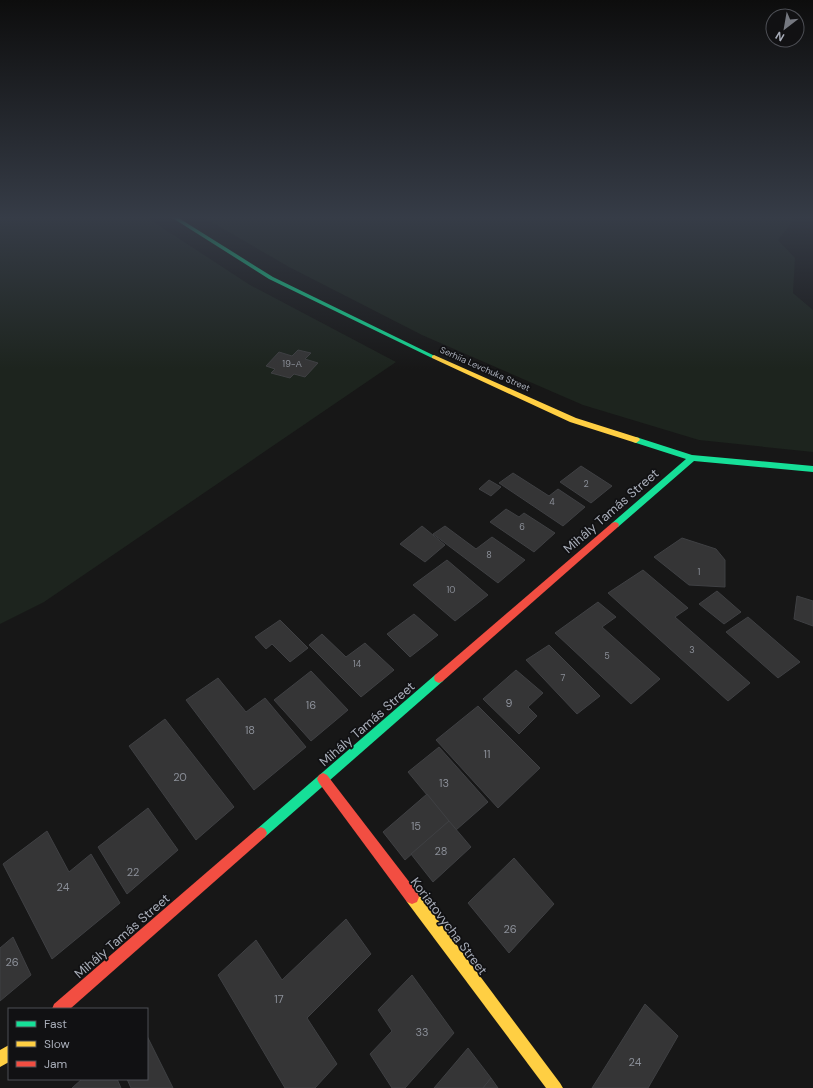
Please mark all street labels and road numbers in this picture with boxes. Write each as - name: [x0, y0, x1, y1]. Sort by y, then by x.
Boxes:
- street label: Serhiia Levchuka Street: [438, 344, 532, 394]
- street label: Mihály Tamás Street: [560, 465, 662, 557]
- street label: Mihály Tamás Street: [316, 678, 418, 770]
- street label: Koriatovycha Street: [407, 874, 491, 978]
- street label: Mihály Tamás Street: [71, 890, 173, 982]

